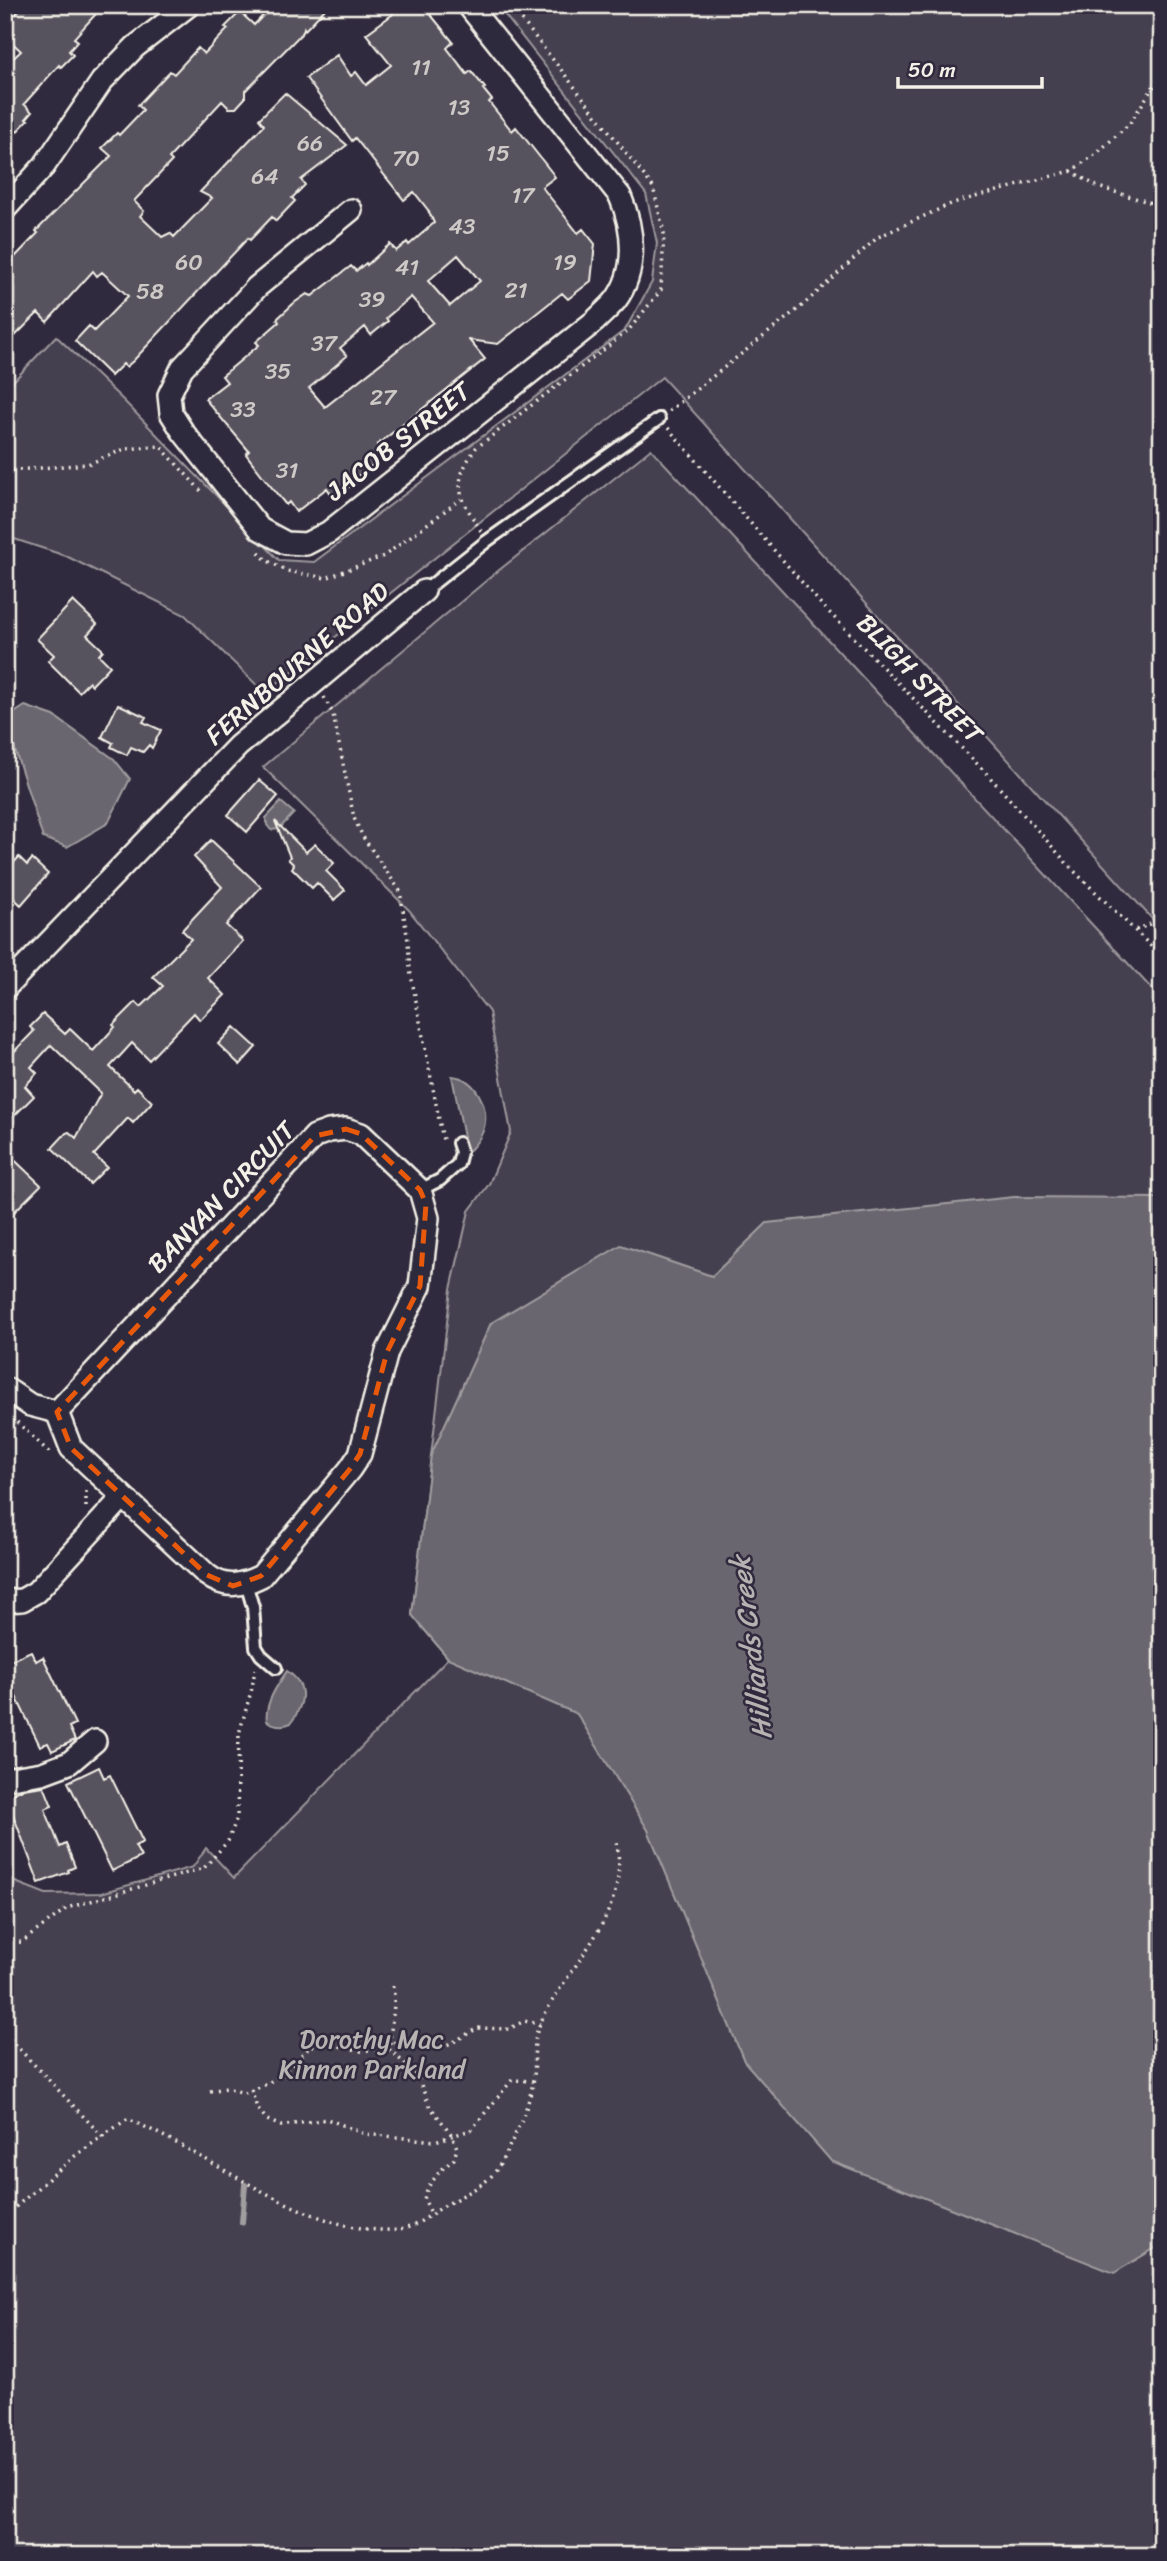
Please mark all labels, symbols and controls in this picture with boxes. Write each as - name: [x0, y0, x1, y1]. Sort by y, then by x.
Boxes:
- scale bar: [898, 46, 1041, 90]
- house number: 11: [411, 47, 431, 88]
- text: 50 m: [908, 51, 956, 89]
- house number: 13: [448, 87, 471, 128]
- house number: 66: [297, 123, 323, 164]
- house number: 15: [486, 133, 510, 174]
- house number: 70: [392, 138, 420, 179]
- house number: 64: [251, 156, 279, 197]
- house number: 17: [512, 175, 536, 216]
- house number: 43: [448, 206, 476, 247]
- house number: 60: [175, 242, 203, 283]
- house number: 19: [553, 242, 577, 283]
- house number: 41: [395, 247, 419, 288]
- house number: 21: [504, 270, 528, 311]
- house number: 58: [136, 271, 164, 312]
- house number: 39: [359, 279, 385, 320]
- house number: 37: [311, 323, 339, 364]
- house number: 35: [265, 351, 291, 392]
- street label: JACOB STREET: [314, 368, 482, 514]
- house number: 27: [370, 377, 398, 418]
- house number: 33: [230, 389, 256, 430]
- house number: 31: [276, 450, 298, 491]
- street label: FERNBOURNE ROAD: [194, 569, 400, 757]
- street label: BLIGH STREET: [845, 602, 996, 756]
- street label: BANYAN CIRCUIT: [136, 1108, 308, 1284]
- water label: Hilliards Creek: [715, 1550, 787, 1742]
- park label: Dorothy Mac Kinnon Parkland: [279, 2016, 468, 2092]

